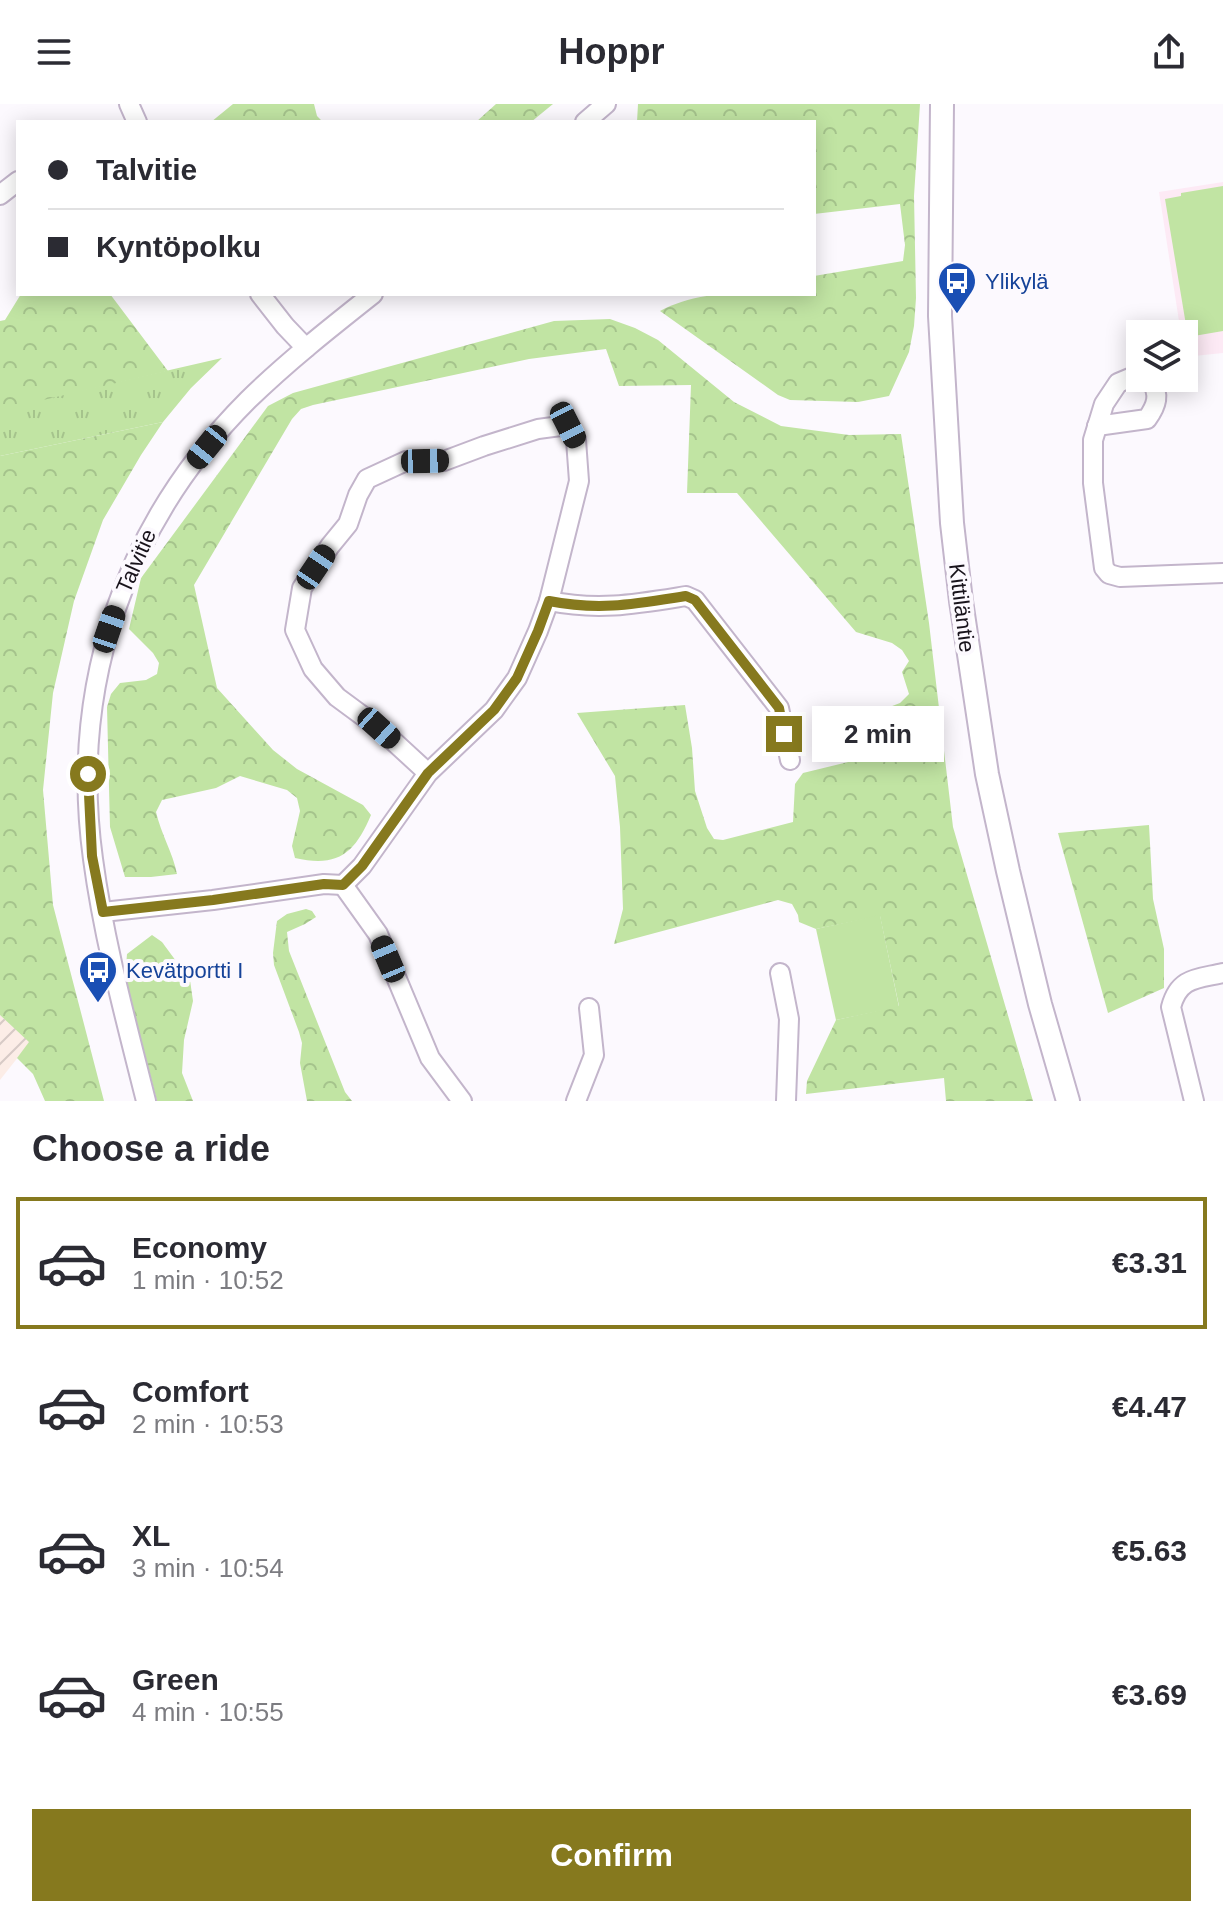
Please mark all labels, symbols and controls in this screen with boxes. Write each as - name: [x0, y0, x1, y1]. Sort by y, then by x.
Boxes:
- icon: menu: [32, 30, 76, 74]
- icon: share: [1147, 30, 1191, 74]
- text: Hoppr: [559, 31, 664, 72]
- text: Talvitie: [96, 153, 197, 186]
- text: Kyntöpolku: [96, 230, 261, 263]
- bus stop icon: Ylikylä: [936, 260, 978, 315]
- place label: Ylikylä: [985, 269, 1049, 294]
- map controls: [1126, 320, 1198, 392]
- button: layers: [1126, 320, 1198, 392]
- car: [546, 398, 590, 452]
- car: [183, 421, 231, 473]
- car: [401, 449, 449, 473]
- street label: Talvitie: [111, 525, 161, 597]
- car: [293, 540, 339, 594]
- street label: Kittiläntie: [944, 562, 980, 654]
- car: [90, 602, 128, 656]
- car: [353, 703, 405, 753]
- callout: 2 min: [812, 706, 944, 762]
- route end: [766, 716, 802, 752]
- text: 2 min: [844, 719, 912, 749]
- route start: [70, 756, 106, 792]
- car: [368, 932, 408, 986]
- bus stop icon: Kevätportti I: [77, 949, 119, 1004]
- place label: Kevätportti I: [126, 958, 243, 983]
- text: Choose a ride: [32, 1128, 270, 1169]
- icon: car: [36, 1227, 108, 1299]
- text: Economy: [132, 1231, 267, 1264]
- text: €3.31: [1112, 1246, 1187, 1279]
- text: 1 min · 10:52: [132, 1265, 284, 1295]
- icon: car: [36, 1371, 108, 1443]
- text: Comfort: [132, 1375, 249, 1408]
- text: €4.47: [1112, 1390, 1187, 1423]
- text: 2 min · 10:53: [132, 1409, 284, 1439]
- icon: car: [36, 1515, 108, 1587]
- text: XL: [132, 1519, 170, 1552]
- text: €5.63: [1112, 1534, 1187, 1567]
- text: 3 min · 10:54: [132, 1553, 284, 1583]
- icon: car: [36, 1659, 108, 1731]
- text: Green: [132, 1663, 219, 1696]
- text: €3.69: [1112, 1678, 1187, 1711]
- text: 4 min · 10:55: [132, 1697, 284, 1727]
- button: Confirm: [32, 1809, 1191, 1901]

